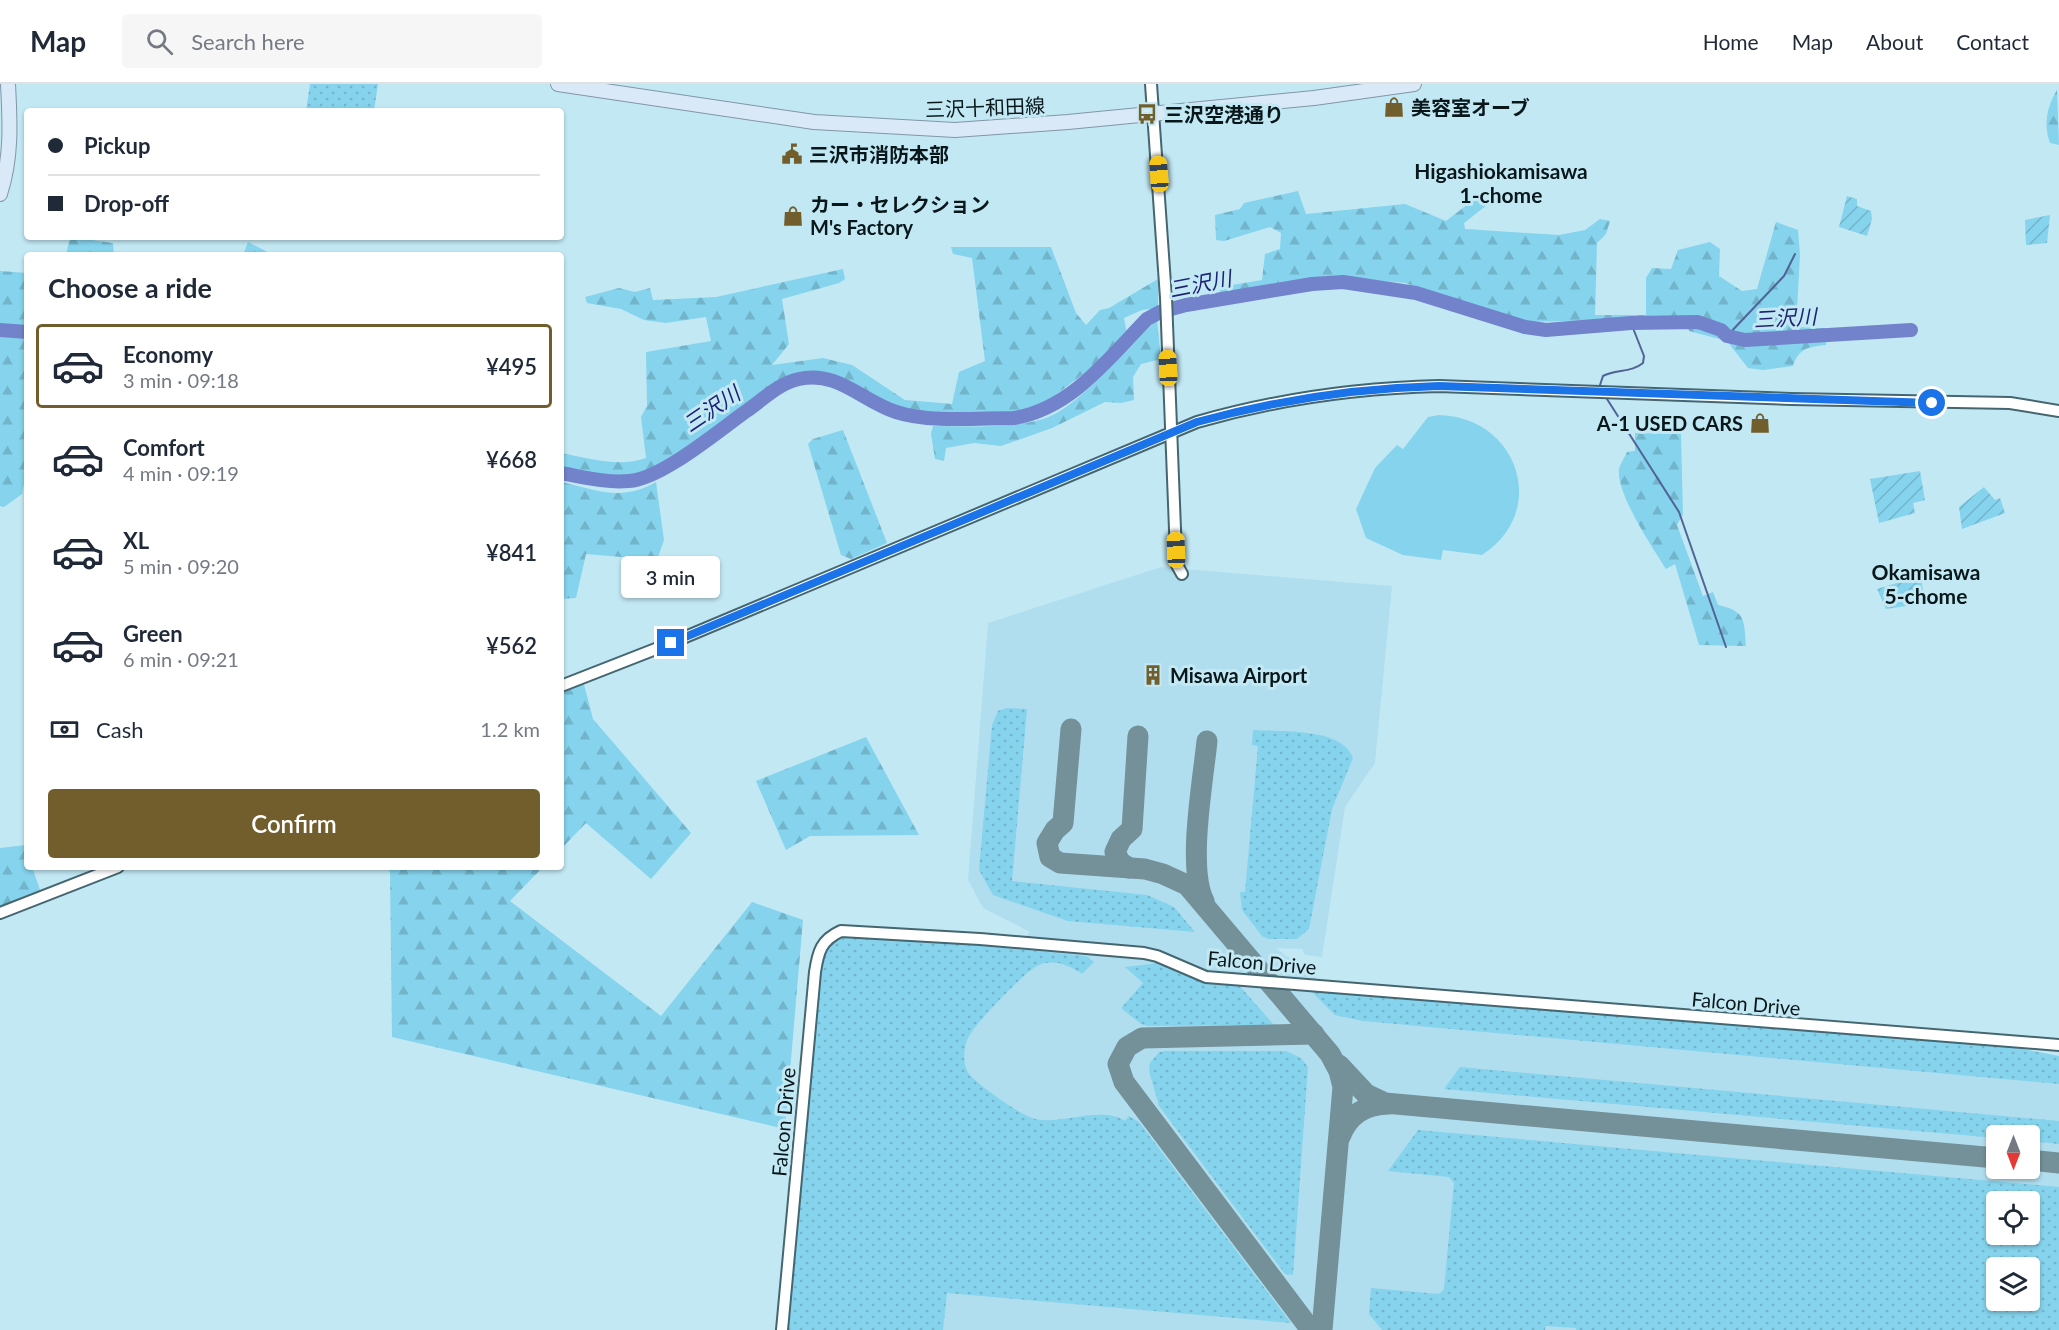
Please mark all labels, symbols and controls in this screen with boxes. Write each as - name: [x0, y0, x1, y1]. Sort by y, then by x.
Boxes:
- search box: [122, 14, 542, 68]
- text: Map: [30, 24, 86, 58]
- icon: search: [143, 25, 176, 58]
- text: Search here: [191, 28, 305, 55]
- text: Home: [1703, 29, 1759, 54]
- text: Map: [1792, 29, 1833, 54]
- text: About: [1866, 29, 1923, 54]
- text: Contact: [1956, 29, 2029, 54]
- street label: 三沢十和田線: [925, 93, 1045, 121]
- shop icon: 美容室オーブ: [1382, 95, 1406, 119]
- place label: 美容室オーブ: [1411, 95, 1530, 119]
- bus stop icon: 三沢空港通り: [1135, 102, 1159, 126]
- place label: 三沢空港通り: [1164, 102, 1284, 126]
- text: Pickup: [84, 132, 150, 159]
- public building icon: 三沢市消防本部: [780, 142, 804, 166]
- place label: 三沢市消防本部: [809, 142, 949, 166]
- car: [1149, 155, 1169, 193]
- district label: Higashiokamisawa 1-chome: [1414, 158, 1588, 207]
- text: Drop-off: [84, 190, 169, 217]
- place label: カー・セレクション M's Factory: [810, 192, 990, 239]
- shop icon: カー・セレクション M's Factory: [781, 204, 805, 228]
- water label: 三沢川: [1167, 264, 1235, 301]
- text: Choose a ride: [48, 271, 212, 304]
- water label: 三沢川: [1753, 303, 1819, 331]
- icon: car: [51, 339, 105, 393]
- text: Economy: [123, 341, 213, 368]
- car: [1158, 350, 1178, 386]
- text: ¥495: [486, 353, 537, 380]
- text: 3 min · 09:18: [123, 368, 239, 392]
- water label: 三沢川: [678, 379, 746, 436]
- route start: [1918, 389, 1945, 416]
- place label: A-1 USED CARS: [1596, 411, 1743, 435]
- shop icon: A-1 USED CARS: [1748, 411, 1772, 435]
- icon: car: [51, 432, 105, 486]
- text: Comfort: [123, 434, 205, 461]
- text: ¥668: [486, 446, 537, 473]
- text: 4 min · 09:19: [123, 461, 239, 485]
- icon: car: [51, 525, 105, 579]
- text: XL: [123, 527, 149, 554]
- car: [1166, 532, 1186, 568]
- text: ¥841: [486, 539, 537, 566]
- text: 5 min · 09:20: [123, 554, 239, 578]
- callout: 3 min: [622, 556, 720, 598]
- district label: Okamisawa 5-chome: [1872, 559, 1980, 608]
- text: 3 min: [646, 565, 695, 589]
- icon: car: [51, 618, 105, 672]
- text: Green: [123, 620, 183, 647]
- route end: [657, 629, 684, 656]
- text: ¥562: [486, 632, 537, 659]
- text: 6 min · 09:21: [123, 647, 239, 671]
- building icon: Misawa Airport: [1141, 663, 1165, 687]
- place label: Misawa Airport: [1170, 663, 1308, 687]
- icon: cash: [48, 713, 81, 746]
- text: Cash: [96, 716, 143, 743]
- text: 1.2 km: [480, 717, 540, 741]
- button: Confirm: [48, 789, 540, 858]
- street label: Falcon Drive: [1207, 945, 1317, 979]
- street label: Falcon Drive: [1691, 986, 1801, 1020]
- street label: Falcon Drive: [766, 1067, 800, 1177]
- north arrow: [1986, 1125, 2040, 1179]
- map controls: [1986, 1125, 2040, 1311]
- button: locate: [1986, 1191, 2040, 1245]
- button: layers: [1986, 1257, 2040, 1311]

